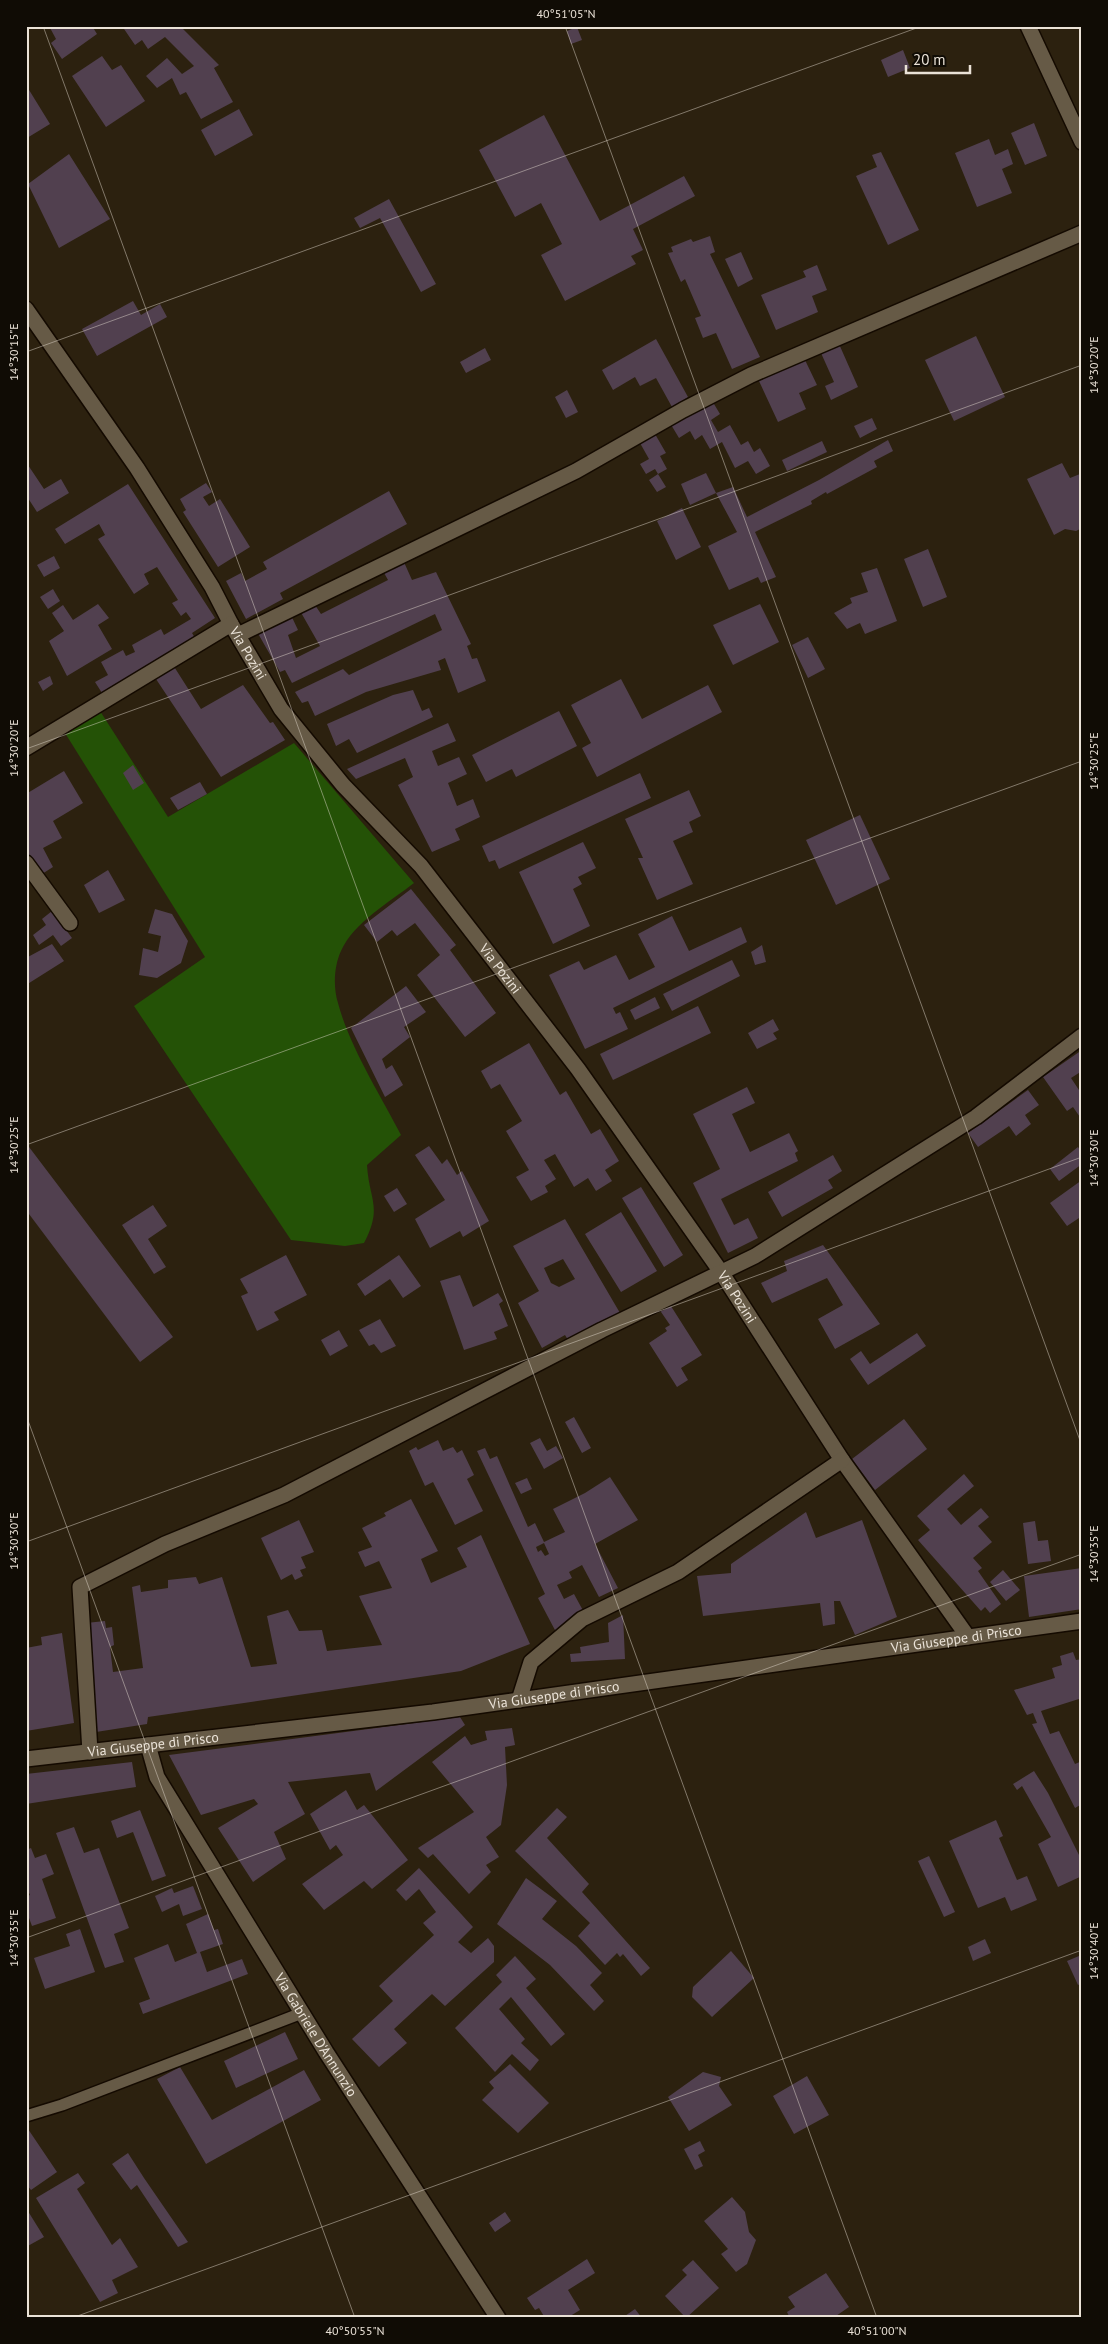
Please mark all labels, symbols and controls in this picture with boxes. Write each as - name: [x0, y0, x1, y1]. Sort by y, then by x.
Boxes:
- text: 40°51'05"N: [536, 6, 596, 21]
- scale bar: [906, 42, 969, 74]
- text: 20 m: [913, 50, 946, 69]
- text: 14°30'15"E: [6, 323, 21, 381]
- text: 14°30'20"E: [1086, 336, 1101, 394]
- street label: Via Pozini: [225, 623, 271, 683]
- text: 14°30'20"E: [6, 719, 21, 777]
- text: 14°30'25"E: [1086, 732, 1101, 790]
- street label: Via Pozini: [475, 939, 525, 997]
- text: 14°30'25"E: [6, 1116, 21, 1174]
- text: 14°30'30"E: [1086, 1129, 1101, 1187]
- street label: Via Pozini: [713, 1267, 760, 1326]
- text: 14°30'30"E: [6, 1512, 21, 1570]
- text: 14°30'35"E: [1086, 1525, 1101, 1583]
- street label: Via Giuseppe di Prisco: [889, 1621, 1023, 1657]
- street label: Via Giuseppe di Prisco: [487, 1677, 621, 1713]
- street label: Via Giuseppe di Prisco: [86, 1728, 220, 1761]
- text: 14°30'35"E: [6, 1909, 21, 1967]
- text: 14°30'40"E: [1086, 1922, 1101, 1980]
- street label: Via Gabriele D'Annunzio: [270, 1969, 361, 2100]
- text: 40°50'55"N: [325, 2323, 385, 2338]
- text: 40°51'00"N: [847, 2323, 907, 2338]

